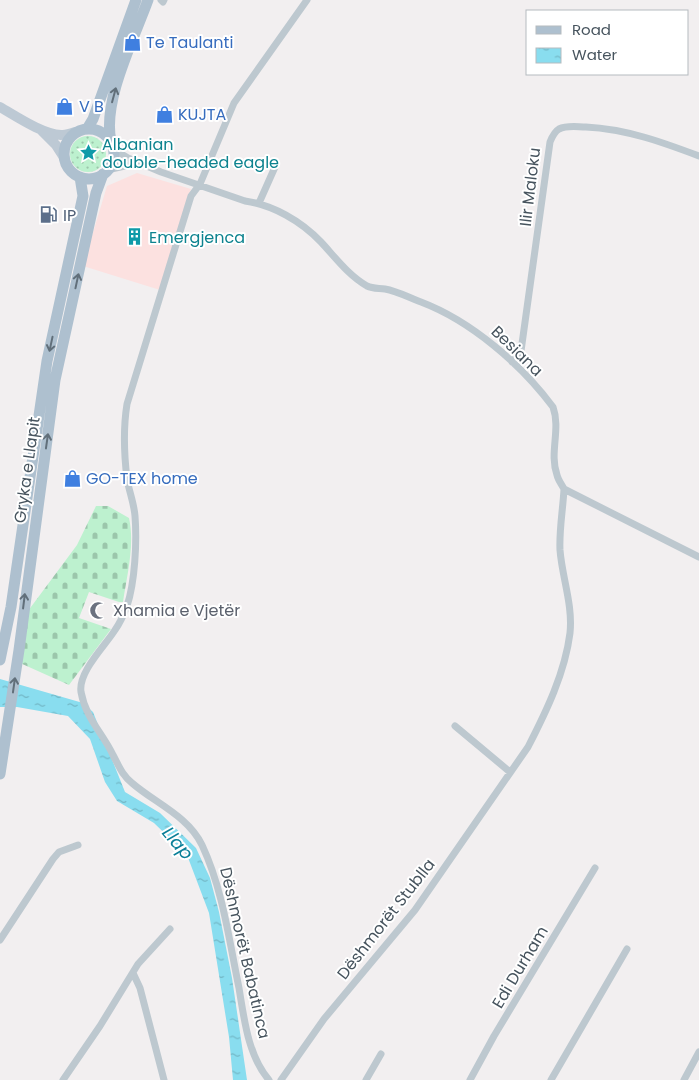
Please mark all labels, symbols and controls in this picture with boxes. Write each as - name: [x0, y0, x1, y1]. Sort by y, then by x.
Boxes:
- legend: [526, 10, 689, 75]
- text: Road: [572, 19, 611, 40]
- place label: Te Taulanti: [146, 31, 233, 54]
- shop icon: Te Taulanti: [122, 32, 142, 52]
- text: Water: [572, 44, 618, 65]
- one-way arrow: [109, 88, 119, 104]
- place label: V B: [79, 95, 104, 118]
- shop icon: V B: [55, 96, 75, 116]
- place label: KUJTA: [178, 103, 227, 126]
- shop icon: KUJTA: [154, 104, 174, 124]
- place label: Albanian double-headed eagle: [102, 133, 279, 174]
- place icon: Albanian double-headed eagle: [78, 143, 98, 163]
- street label: Ilir Maloku: [514, 146, 546, 228]
- place label: IP: [63, 204, 76, 227]
- fuel station icon: IP: [39, 205, 59, 225]
- place label: Emergjenca: [149, 226, 245, 249]
- building icon: Emergjenca: [125, 227, 145, 247]
- one-way arrow: [73, 273, 82, 289]
- street label: Besiana: [486, 321, 548, 381]
- one-way arrow: [45, 336, 55, 352]
- street label: Gryka e Llapit: [8, 415, 46, 525]
- one-way arrow: [43, 433, 53, 449]
- place label: GO-TEX home: [86, 467, 198, 490]
- shop icon: GO-TEX home: [62, 468, 82, 488]
- one-way arrow: [20, 594, 30, 610]
- place label: Xhamia e Vjetër: [113, 599, 240, 622]
- mosque icon: Xhamia e Vjetër: [89, 600, 109, 620]
- one-way arrow: [9, 677, 19, 693]
- water label: Llap: [157, 821, 199, 865]
- street label: Dëshmorët Stublla: [332, 854, 440, 984]
- street label: Dëshmorët Babatinca: [214, 865, 276, 1041]
- street label: Edi Durham: [486, 922, 554, 1012]

